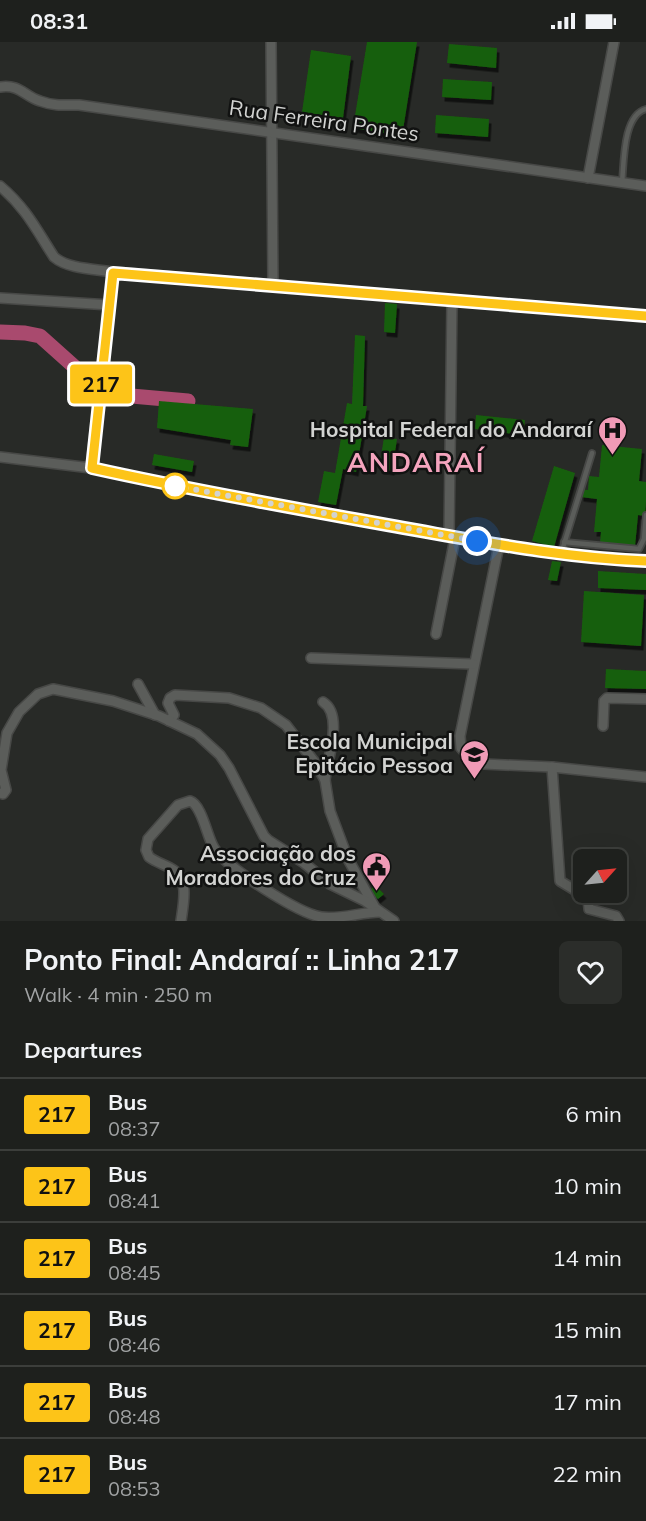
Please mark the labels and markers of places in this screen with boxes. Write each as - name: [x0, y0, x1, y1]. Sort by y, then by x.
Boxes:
- hospital icon: Hospital Federal do Andaraí: [597, 414, 629, 456]
- place label: Hospital Federal do Andaraí: [310, 416, 594, 442]
- unlabelled marker: [162, 473, 188, 499]
- place label: Escola Municipal Epitácio Pessoa: [287, 728, 453, 778]
- school or university icon: Escola Municipal Epitácio Pessoa: [458, 738, 490, 780]
- place label: Associação dos Moradores do Cruz: [165, 840, 356, 890]
- public building icon: Associação dos Moradores do Cruz: [361, 850, 393, 892]

